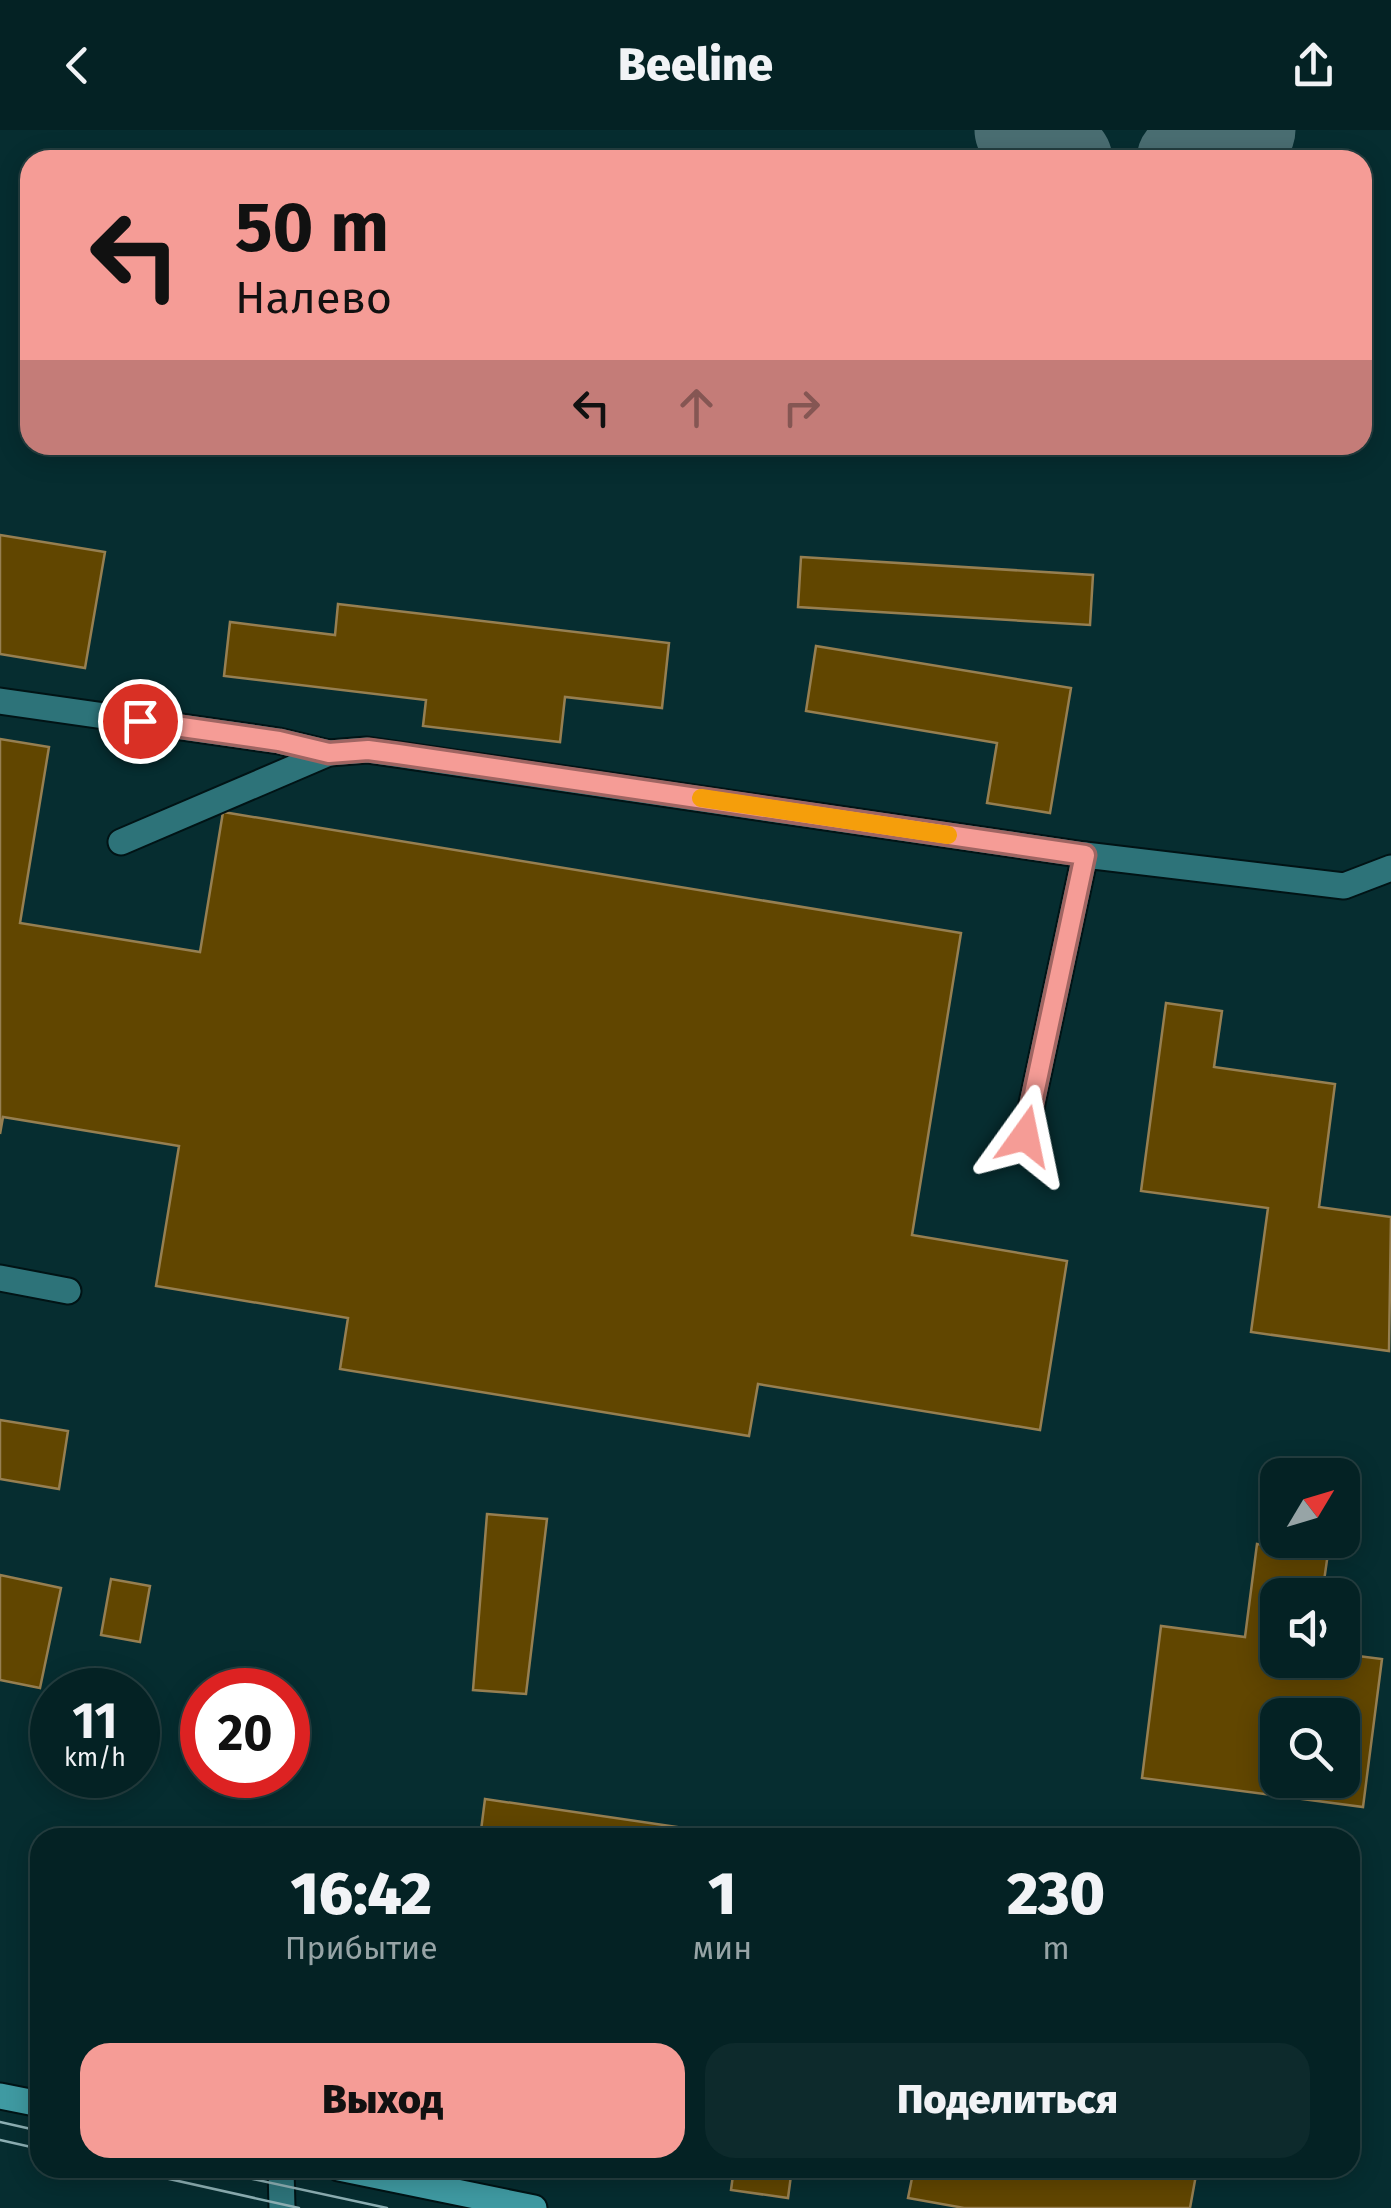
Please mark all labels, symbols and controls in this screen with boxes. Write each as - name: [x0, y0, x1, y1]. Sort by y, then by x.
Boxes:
- icon: back: [50, 38, 105, 93]
- text: Beeline: [618, 38, 773, 92]
- icon: share: [1286, 38, 1341, 93]
- text: 50 m: [235, 186, 389, 270]
- icon: left: [70, 190, 200, 320]
- text: Налево: [235, 271, 392, 325]
- icon: left: [564, 380, 619, 435]
- icon: ahead: [669, 380, 724, 435]
- icon: right: [774, 380, 829, 435]
- pin: [98, 679, 183, 764]
- icon: arrive: [113, 694, 168, 749]
- position arrow: [973, 1084, 1077, 1188]
- north arrow: [1260, 1458, 1360, 1558]
- map controls: [1260, 1458, 1360, 1798]
- button: sound: [1260, 1578, 1360, 1678]
- speed limit sign: 20: [180, 1668, 310, 1798]
- text: 11: [72, 1691, 118, 1751]
- button: search: [1260, 1698, 1360, 1798]
- text: km/h: [64, 1743, 126, 1773]
- text: 16:42: [290, 1858, 432, 1930]
- text: 1: [708, 1858, 736, 1930]
- text: 230: [1007, 1858, 1105, 1930]
- text: Прибытие: [285, 1929, 438, 1967]
- text: мин: [692, 1929, 752, 1967]
- text: m: [1042, 1929, 1070, 1967]
- button: Выход: [80, 2043, 685, 2158]
- button: Поделиться: [705, 2043, 1310, 2158]

